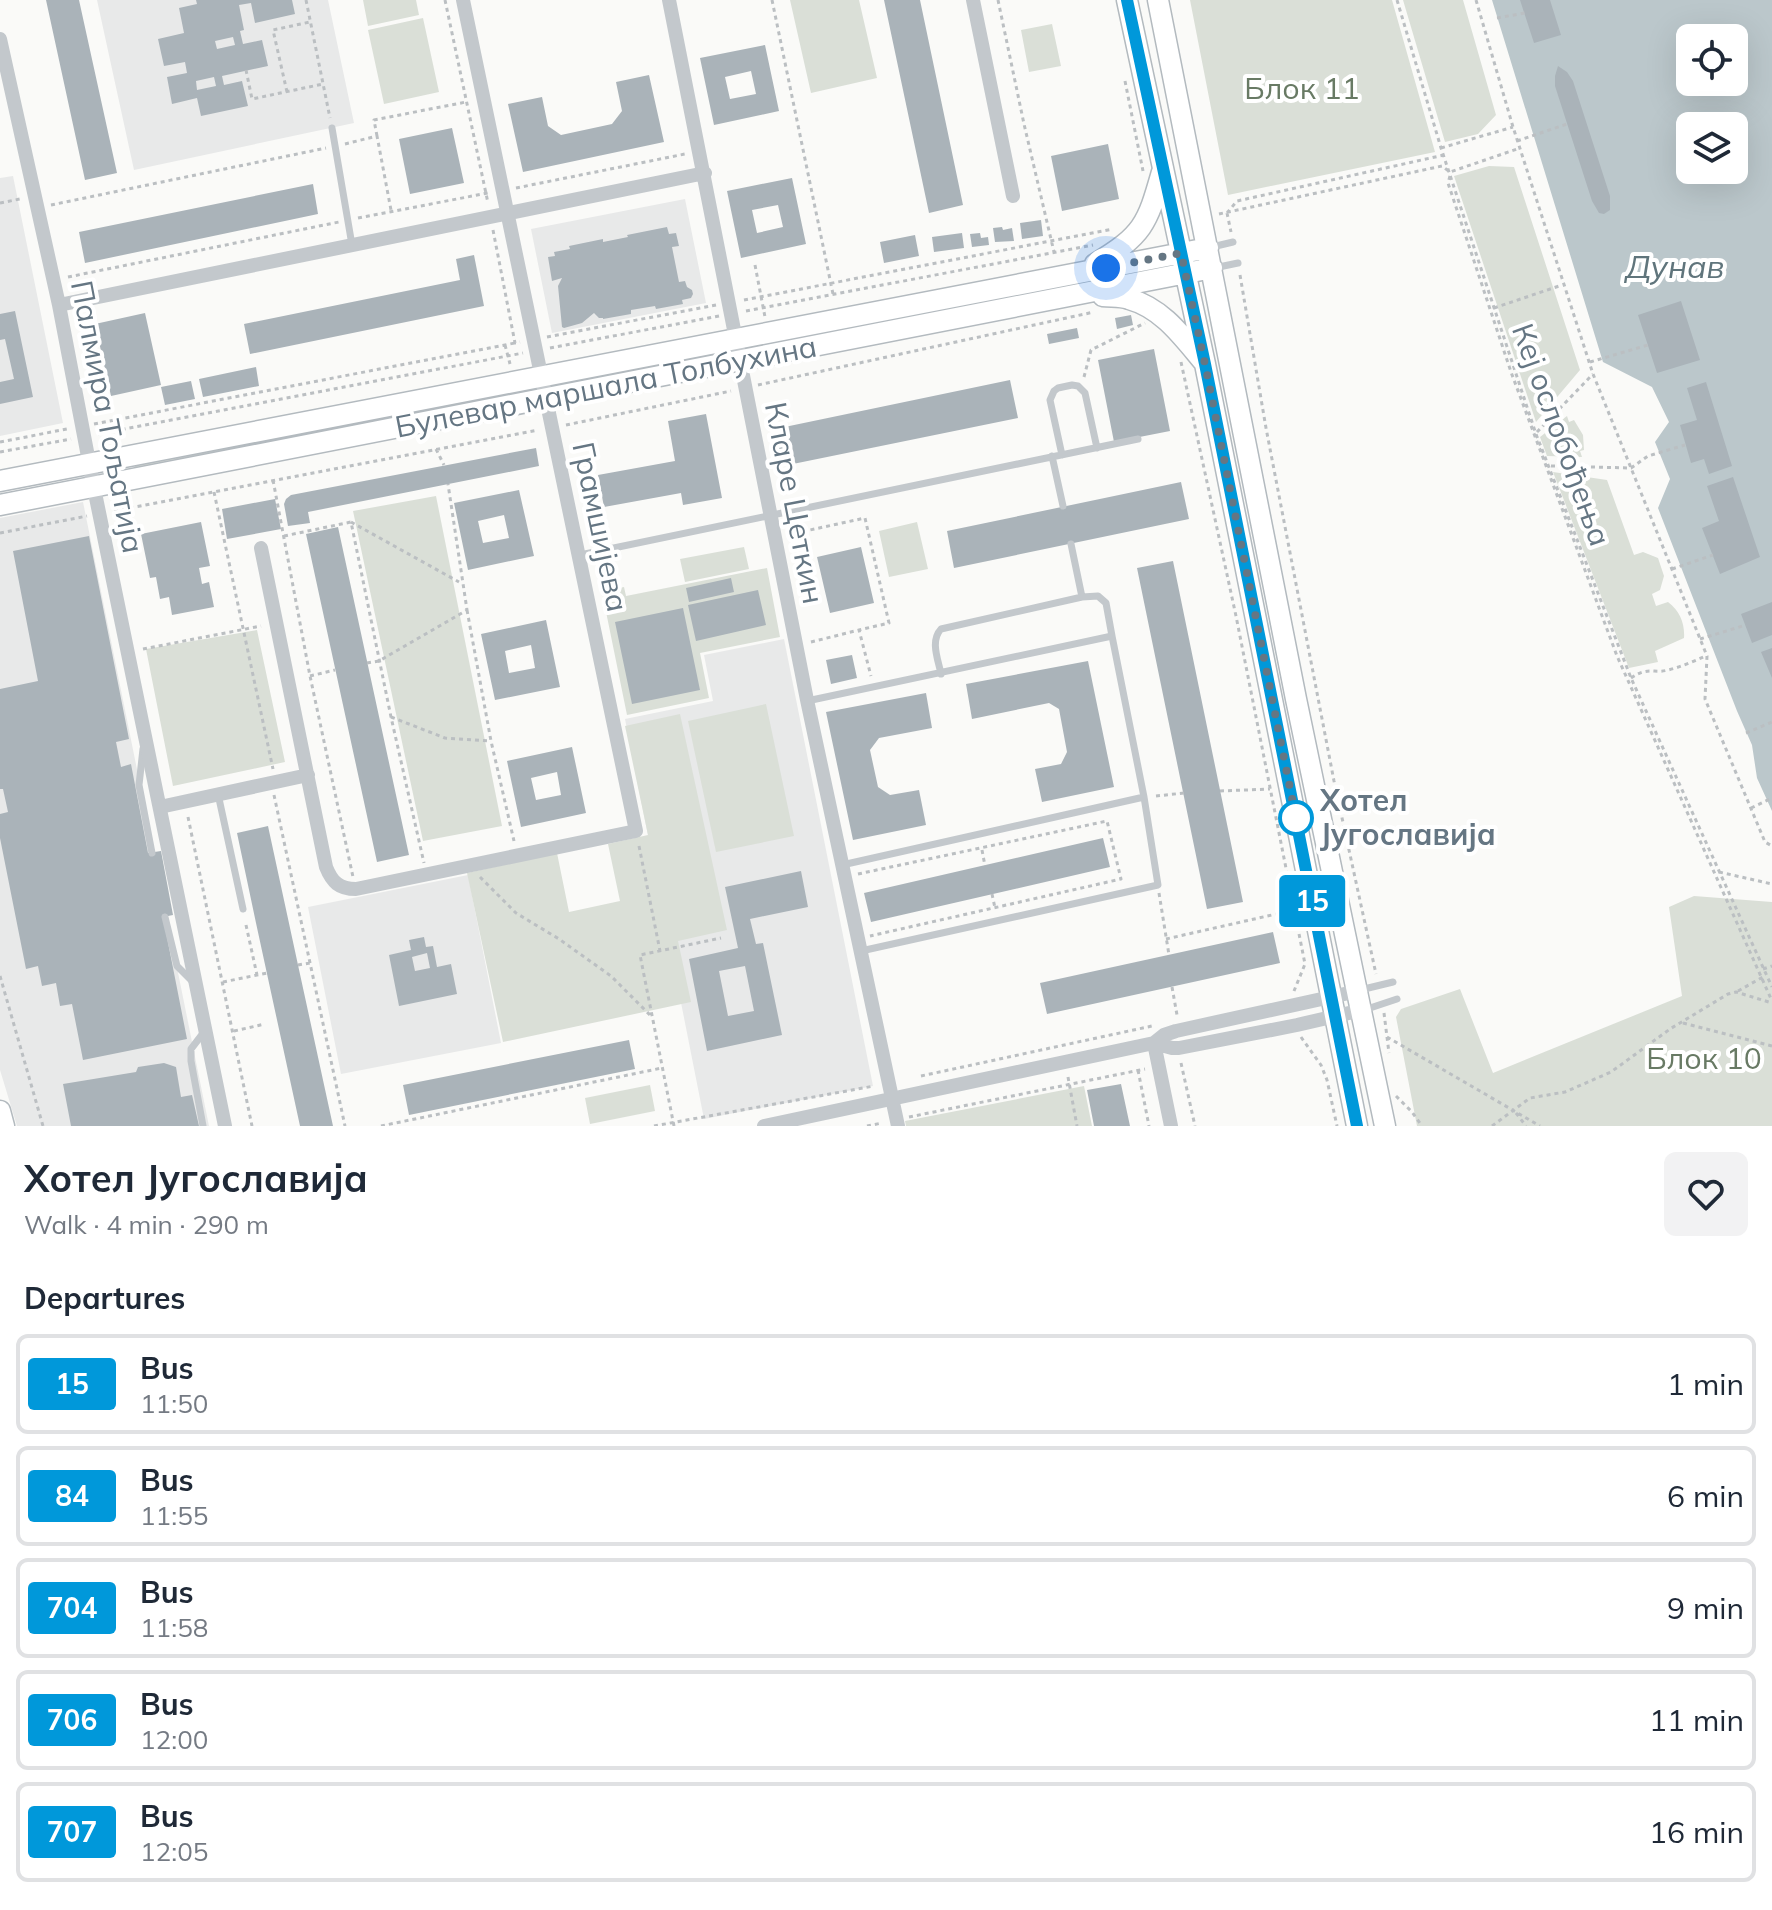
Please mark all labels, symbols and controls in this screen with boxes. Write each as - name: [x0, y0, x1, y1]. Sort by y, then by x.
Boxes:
- map controls: [1676, 24, 1748, 184]
- button: locate: [1676, 24, 1748, 96]
- park label: Блок 11: [1244, 69, 1360, 107]
- button: layers: [1676, 112, 1748, 184]
- water label: Дунав: [1624, 246, 1724, 286]
- your location: [1086, 248, 1126, 288]
- street label: Палмира Тољатија: [63, 277, 153, 556]
- street label: Кеј ослобођења: [1504, 318, 1620, 551]
- street label: Булевар маршала Толбухина: [392, 326, 820, 446]
- street label: Кларе Цеткин: [757, 399, 833, 607]
- street label: Грамшијева: [564, 438, 637, 615]
- place label: Хотел Југославија: [1319, 781, 1496, 853]
- marker: Хотел Југославија: [1279, 801, 1313, 835]
- line badge: 15: [1276, 875, 1348, 927]
- text: 15: [1295, 883, 1329, 918]
- park label: Блок 10: [1646, 1039, 1762, 1077]
- button: heart: [1664, 1152, 1748, 1236]
- text: Хотел Југославија: [24, 1154, 368, 1202]
- text: Walk · 4 min · 290 m: [24, 1208, 269, 1241]
- text: Departures: [24, 1279, 185, 1317]
- text: Bus: [140, 1349, 194, 1387]
- text: 1 min: [1667, 1365, 1744, 1403]
- text: 15: [55, 1366, 89, 1401]
- text: 11:50: [140, 1387, 208, 1420]
- text: Bus: [140, 1461, 194, 1499]
- text: 6 min: [1667, 1477, 1744, 1515]
- text: 84: [55, 1478, 89, 1513]
- text: 11:55: [140, 1499, 208, 1532]
- text: Bus: [140, 1573, 194, 1611]
- text: 9 min: [1667, 1589, 1744, 1627]
- text: 704: [47, 1590, 97, 1625]
- text: 11:58: [140, 1611, 208, 1644]
- text: Bus: [140, 1685, 194, 1723]
- text: 11 min: [1649, 1701, 1744, 1739]
- text: 706: [47, 1702, 97, 1737]
- text: 12:00: [140, 1723, 208, 1756]
- text: Bus: [140, 1797, 194, 1835]
- text: 16 min: [1649, 1813, 1744, 1851]
- text: 707: [47, 1814, 97, 1849]
- text: 12:05: [140, 1835, 208, 1868]

